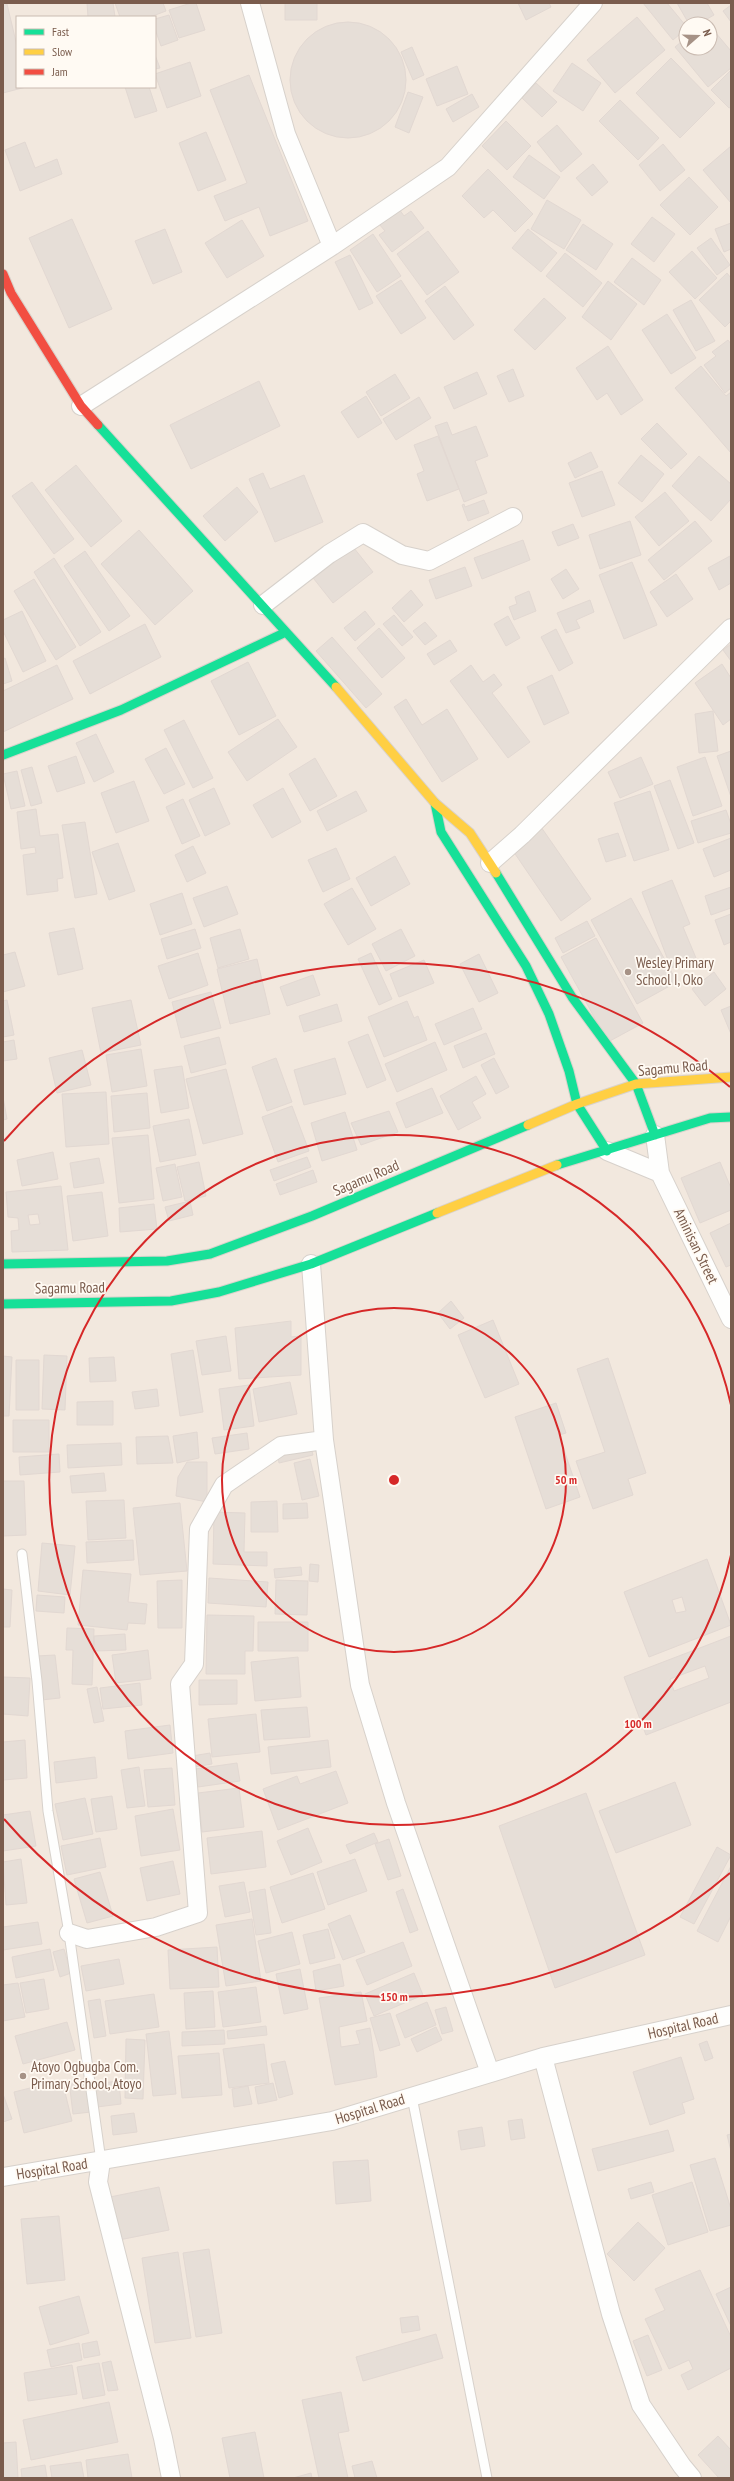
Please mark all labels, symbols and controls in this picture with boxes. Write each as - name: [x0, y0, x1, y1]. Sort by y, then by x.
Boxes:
- legend: [16, 16, 156, 88]
- north arrow: [678, 16, 718, 56]
- text: Fast: [52, 24, 70, 39]
- text: N: [700, 27, 715, 38]
- text: Slow: [52, 44, 73, 59]
- text: Jam: [51, 64, 68, 79]
- place label: Wesley Primary School I, Oko: [636, 953, 714, 989]
- marker: Wesley Primary School I, Oko: [623, 967, 633, 977]
- street label: Sagamu Road: [637, 1055, 709, 1080]
- street label: Sagamu Road: [330, 1155, 402, 1200]
- street label: Aminisan Street: [670, 1205, 723, 1287]
- street label: Sagamu Road: [35, 1277, 105, 1298]
- text: 50 m: [555, 1472, 577, 1487]
- centre of rings: [387, 1473, 401, 1487]
- text: 100 m: [624, 1716, 652, 1731]
- text: 150 m: [380, 1989, 408, 2004]
- street label: Hospital Road: [646, 2008, 720, 2043]
- place label: Atoyo Ogbugba Com. Primary School, Atoyo: [31, 2057, 142, 2093]
- marker: Atoyo Ogbugba Com. Primary School, Atoyo: [18, 2071, 28, 2081]
- street label: Hospital Road: [333, 2089, 407, 2128]
- street label: Hospital Road: [15, 2154, 89, 2184]

